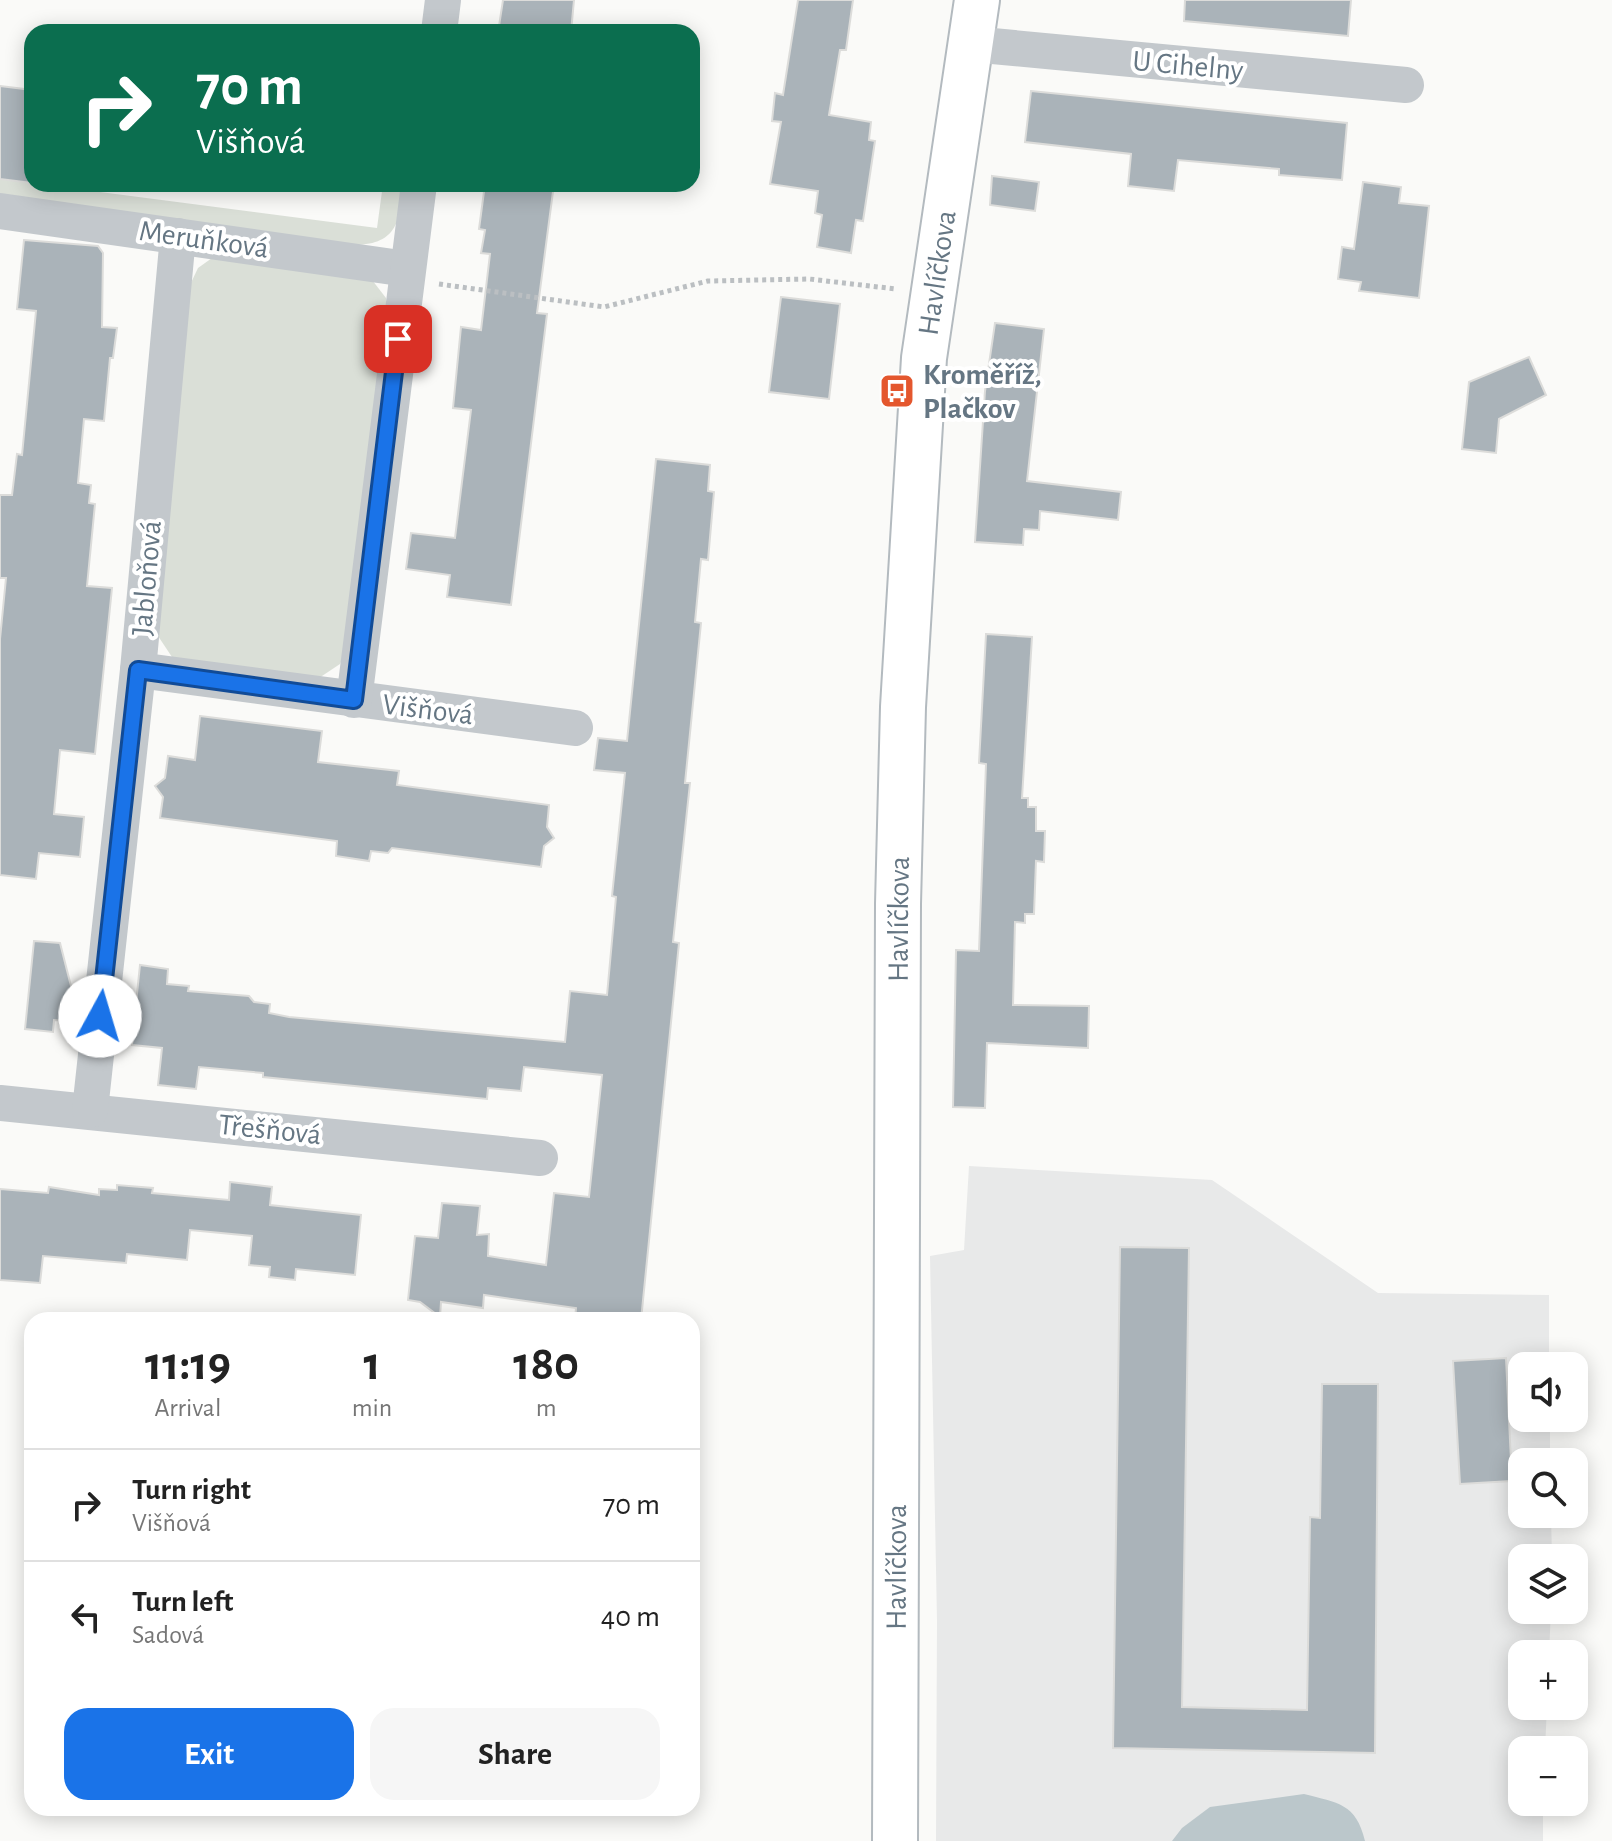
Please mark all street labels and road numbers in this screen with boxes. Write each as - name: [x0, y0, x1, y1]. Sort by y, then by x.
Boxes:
- street label: U Cihelny: [1131, 46, 1245, 86]
- street label: Havlíčkova: [914, 208, 962, 337]
- street label: Meruňková: [137, 216, 271, 264]
- street label: Jabloňová: [127, 519, 167, 637]
- street label: Višňová: [381, 690, 475, 730]
- street label: Havlíčkova: [884, 856, 915, 982]
- street label: Třešňová: [217, 1110, 323, 1150]
- street label: Havlíčkova: [882, 1504, 912, 1630]

